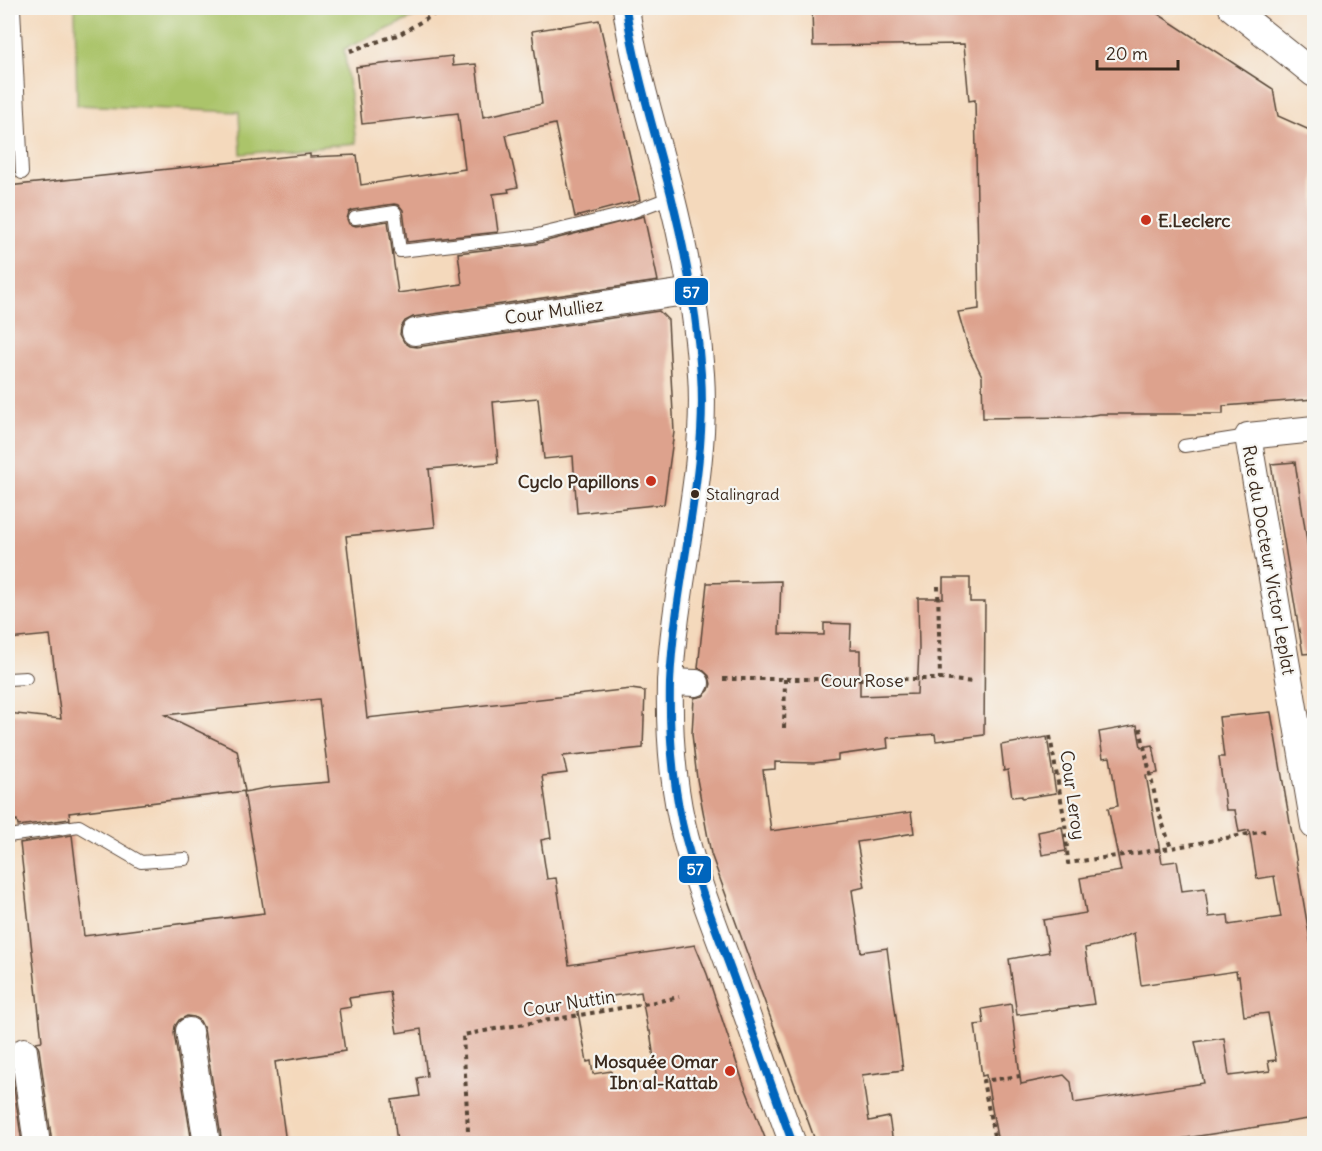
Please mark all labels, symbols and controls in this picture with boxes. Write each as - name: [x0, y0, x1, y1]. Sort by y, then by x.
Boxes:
- scale bar: [1097, 33, 1178, 71]
- text: 20 m: [1106, 42, 1148, 65]
- place label: E.Leclerc: [1158, 209, 1231, 232]
- marker: E.Leclerc: [1139, 213, 1153, 227]
- line badge: 57: [674, 277, 709, 306]
- text: 57: [682, 282, 700, 302]
- street label: Cour Mulliez: [503, 293, 605, 329]
- street label: Rue du Docteur Victor Leplat: [1237, 443, 1301, 677]
- place label: Cyclo Papillons: [518, 470, 639, 493]
- marker: Cyclo Papillons: [644, 474, 658, 488]
- place label: Stalingrad: [706, 484, 779, 504]
- marker: Stalingrad: [689, 488, 701, 500]
- street label: Cour Rose: [820, 669, 904, 692]
- street label: Cour Leroy: [1055, 749, 1091, 841]
- line badge: 57: [678, 855, 712, 884]
- text: 57: [686, 859, 704, 879]
- street label: Cour Nuttin: [521, 984, 617, 1022]
- place label: Mosquée Omar Ibn al-Kattab: [594, 1050, 719, 1094]
- marker: Mosquée Omar Ibn al-Kattab: [723, 1064, 737, 1078]

